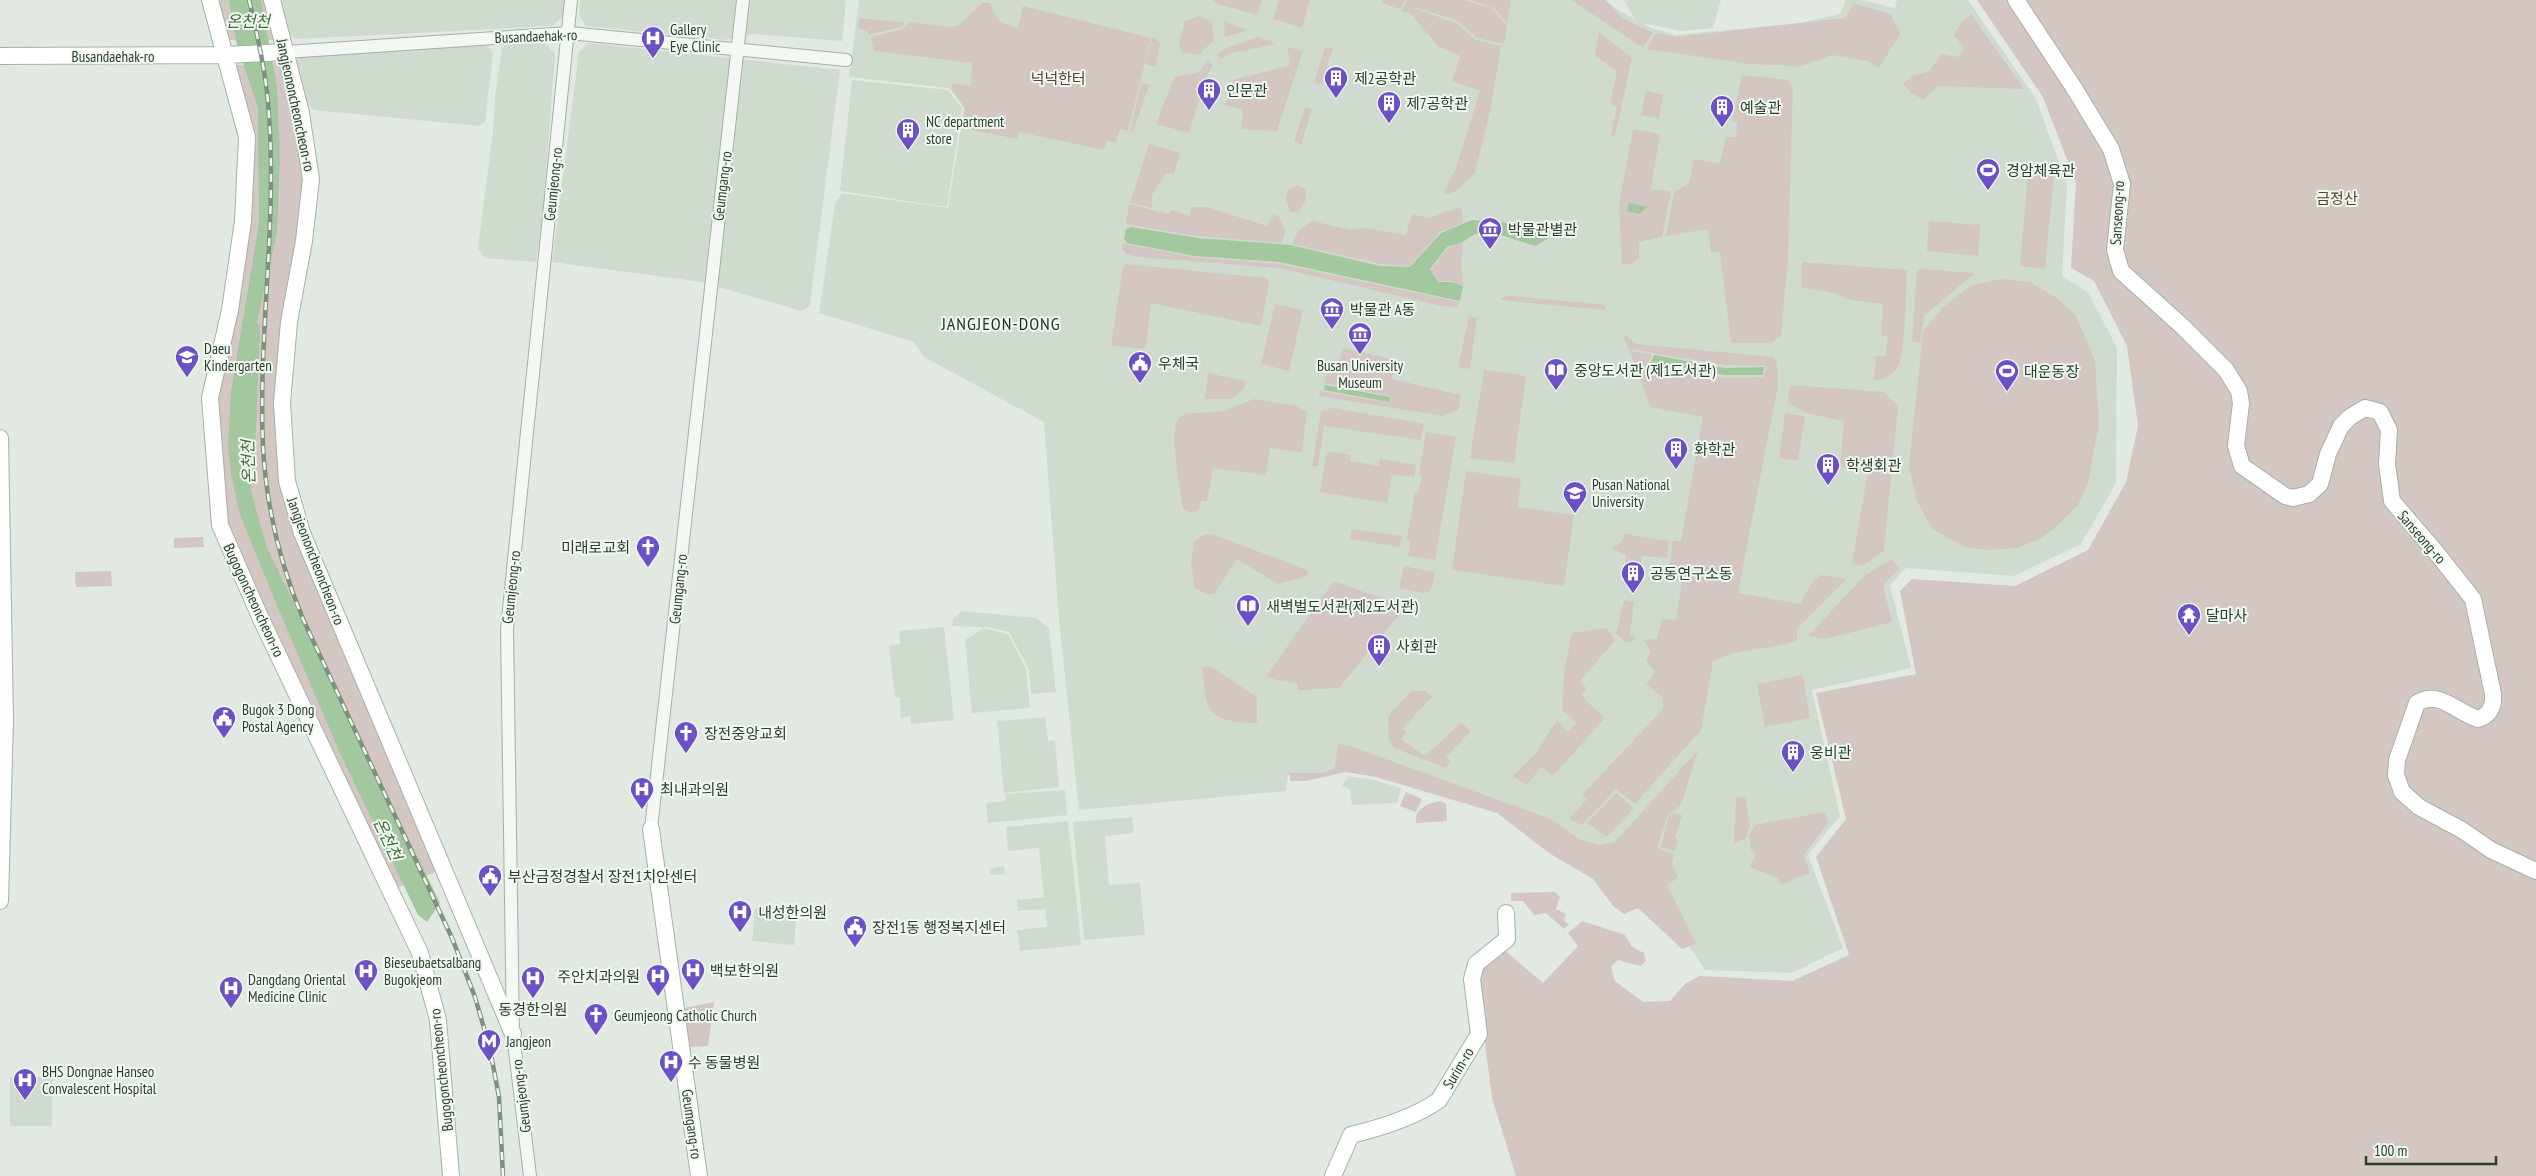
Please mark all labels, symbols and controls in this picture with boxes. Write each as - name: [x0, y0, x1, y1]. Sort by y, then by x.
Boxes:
- water label: 온천천: [226, 11, 272, 31]
- place label: Gallery Eye Clinic: [670, 20, 721, 56]
- street label: Busandaehak-ro: [494, 25, 578, 47]
- hospital icon: Gallery Eye Clinic: [640, 25, 666, 59]
- street label: Jangjeononcheoncheon-ro: [272, 36, 319, 173]
- street label: Busandaehak-ro: [72, 47, 154, 66]
- building icon: 제2공학관: [1323, 65, 1349, 99]
- park label: 넉넉한터: [1030, 69, 1086, 88]
- place label: 제2공학관: [1354, 69, 1416, 88]
- building icon: 인문관: [1196, 77, 1222, 111]
- place label: 인문관: [1226, 81, 1268, 100]
- building icon: 제7공학관: [1376, 90, 1402, 124]
- place label: 제7공학관: [1406, 94, 1468, 113]
- building icon: 예술관: [1709, 94, 1735, 128]
- place label: 예술관: [1740, 98, 1782, 117]
- place label: NC department store: [926, 112, 1004, 148]
- building icon: NC department store: [895, 117, 921, 151]
- street label: Geumjeong-ro: [540, 146, 566, 222]
- street label: Geumgang-ro: [708, 150, 736, 222]
- sports icon: 경암체육관: [1975, 157, 2001, 191]
- place label: 경암체육관: [2006, 161, 2075, 180]
- street label: Sanseong-ro: [2106, 180, 2128, 246]
- park label: 금정산: [2316, 189, 2358, 208]
- museum icon: 박물관별관: [1477, 216, 1503, 250]
- place label: 박물관별관: [1508, 220, 1577, 239]
- museum icon: 박물관 A동: [1319, 296, 1345, 330]
- place label: 박물관 A동: [1350, 300, 1415, 319]
- district label: JANGJEON-DONG: [940, 312, 1061, 335]
- museum icon: Busan University Museum: [1347, 321, 1373, 355]
- place label: Daeu Kindergarten: [204, 339, 272, 375]
- school or university icon: Daeu Kindergarten: [174, 344, 200, 378]
- public building icon: 우체국: [1127, 350, 1153, 384]
- place label: 우체국: [1158, 354, 1199, 373]
- place label: Busan University Museum: [1317, 356, 1403, 392]
- library icon: 중앙도서관 (제1도서관): [1543, 357, 1569, 391]
- sports icon: 대운동장: [1994, 358, 2020, 392]
- place label: 중앙도서관 (제1도서관): [1574, 361, 1716, 380]
- place label: 대운동장: [2024, 362, 2079, 381]
- building icon: 화학관: [1663, 436, 1689, 470]
- water label: 온천천: [237, 437, 259, 484]
- place label: 화학관: [1694, 440, 1736, 459]
- building icon: 학생회관: [1815, 452, 1841, 486]
- place label: 학생회관: [1846, 456, 1901, 475]
- place label: Pusan National University: [1592, 475, 1670, 511]
- school or university icon: Pusan National University: [1562, 480, 1588, 514]
- street label: Jangjeononcheoncheon-ro: [283, 494, 349, 628]
- street label: Sanseong-ro: [2394, 506, 2450, 568]
- church icon: 미래로교회: [635, 534, 661, 568]
- place label: 미래로교회: [561, 538, 630, 557]
- street label: Bugogoncheoncheon-ro: [219, 540, 289, 660]
- street label: Geumjeong-ro: [498, 549, 524, 625]
- street label: Geumgang-ro: [665, 553, 691, 625]
- building icon: 공동연구소동: [1620, 560, 1646, 594]
- place label: 공동연구소동: [1650, 564, 1733, 583]
- library icon: 새벽벌도서관(제2도서관): [1235, 593, 1261, 627]
- place label: 새벽벌도서관(제2도서관): [1266, 597, 1418, 616]
- temple icon: 달마사: [2176, 602, 2202, 636]
- place label: 달마사: [2206, 606, 2248, 625]
- building icon: 사회관: [1366, 633, 1392, 667]
- place label: 사회관: [1396, 637, 1438, 656]
- place label: Bugok 3 Dong Postal Agency: [242, 700, 315, 736]
- public building icon: Bugok 3 Dong Postal Agency: [211, 705, 237, 739]
- church icon: 장전중앙교회: [673, 720, 699, 754]
- place label: 장전중앙교회: [704, 724, 787, 743]
- building icon: 웅비관: [1780, 739, 1806, 773]
- place label: 웅비관: [1810, 743, 1852, 762]
- hospital icon: 최내과의원: [629, 776, 655, 810]
- place label: 최내과의원: [660, 780, 729, 799]
- water label: 온천천: [370, 815, 407, 865]
- public building icon: 부산금정경찰서 장전1치안센터: [477, 863, 503, 897]
- place label: 부산금정경찰서 장전1치안센터: [508, 867, 697, 886]
- hospital icon: 내성한의원: [727, 899, 753, 933]
- place label: 내성한의원: [758, 903, 827, 922]
- public building icon: 장전1동 행정복지센터: [842, 914, 868, 948]
- place label: 장전1동 행정복지센터: [872, 918, 1006, 937]
- place label: Bieseubaetsalbang Bugokjeom: [384, 953, 481, 989]
- hospital icon: 백보한의원: [680, 957, 706, 991]
- hospital icon: Bieseubaetsalbang Bugokjeom: [353, 958, 379, 992]
- place label: 백보한의원: [710, 961, 779, 980]
- hospital icon: 주안치과의원: [645, 963, 671, 997]
- hospital icon: 동경한의원: [520, 965, 546, 999]
- place label: 주안치과의원: [557, 967, 640, 986]
- place label: Dangdang Oriental Medicine Clinic: [248, 970, 346, 1006]
- hospital icon: Dangdang Oriental Medicine Clinic: [218, 975, 244, 1009]
- place label: 동경한의원: [498, 1000, 568, 1019]
- church icon: Geumjeong Catholic Church: [583, 1002, 609, 1036]
- place label: Geumjeong Catholic Church: [614, 1006, 757, 1025]
- street label: Bugogoncheoncheon-ro: [425, 1008, 457, 1132]
- metro station icon: Jangjeon: [476, 1028, 502, 1062]
- place label: Jangjeon: [505, 1032, 551, 1051]
- street label: Surim-ro: [1438, 1044, 1478, 1092]
- hospital icon: 수 동물병원: [658, 1049, 684, 1083]
- place label: 수 동물병원: [688, 1053, 760, 1072]
- street label: Geumjeong-ro: [507, 1058, 535, 1134]
- place label: BHS Dongnae Hanseo Convalescent Hospital: [42, 1062, 157, 1098]
- hospital icon: BHS Dongnae Hanseo Convalescent Hospital: [12, 1067, 38, 1101]
- street label: Geumgang-ro: [678, 1088, 706, 1160]
- scale bar: [2366, 1134, 2496, 1166]
- text: 100 m: [2374, 1141, 2407, 1160]

